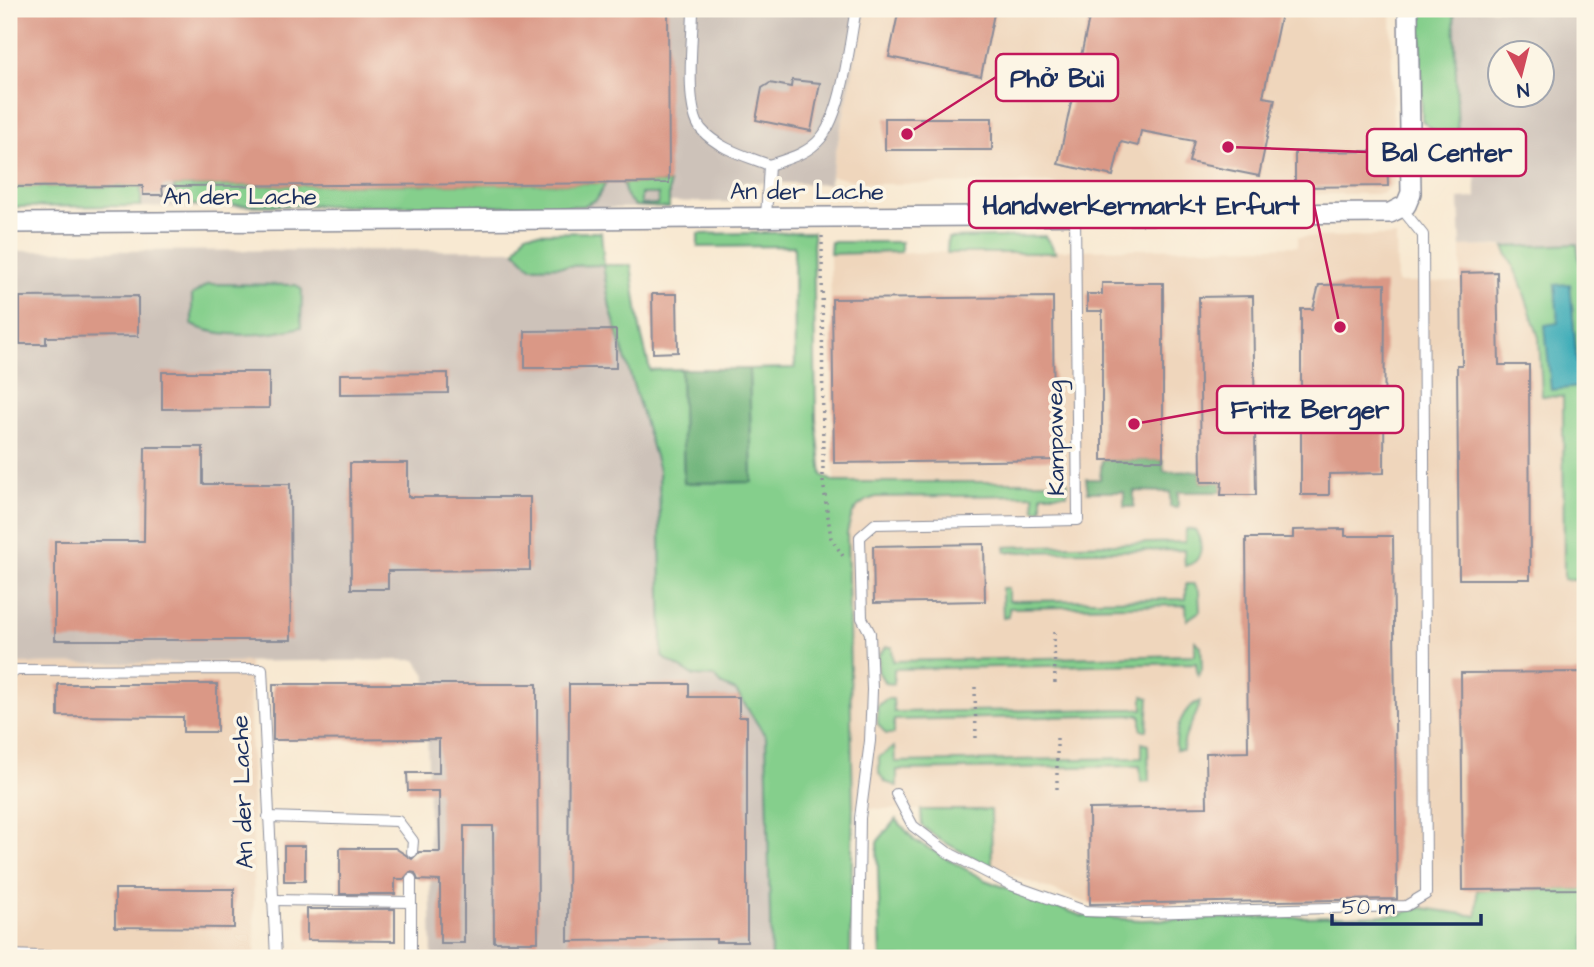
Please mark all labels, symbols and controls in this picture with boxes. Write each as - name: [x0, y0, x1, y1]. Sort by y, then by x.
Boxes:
- north arrow: [1486, 38, 1556, 108]
- callout: Phở Bùi: [996, 54, 1118, 101]
- text: Phở Bùi: [1010, 61, 1104, 97]
- text: N: [1515, 75, 1530, 104]
- callout: Bal Center: [1367, 129, 1526, 176]
- text: Bal Center: [1382, 135, 1513, 171]
- street label: An der Lache: [730, 175, 884, 209]
- street label: An der Lache: [163, 180, 317, 214]
- callout: Handwerkermarkt Erfurt: [969, 181, 1314, 228]
- text: Handwerkermarkt Erfurt: [982, 188, 1300, 224]
- street label: Kampaweg: [1038, 380, 1075, 496]
- callout: Fritz Berger: [1217, 386, 1403, 433]
- text: Fritz Berger: [1231, 392, 1390, 431]
- street label: An der Lache: [223, 714, 263, 870]
- scale bar: [1332, 883, 1480, 927]
- text: 50 m: [1342, 893, 1396, 922]

